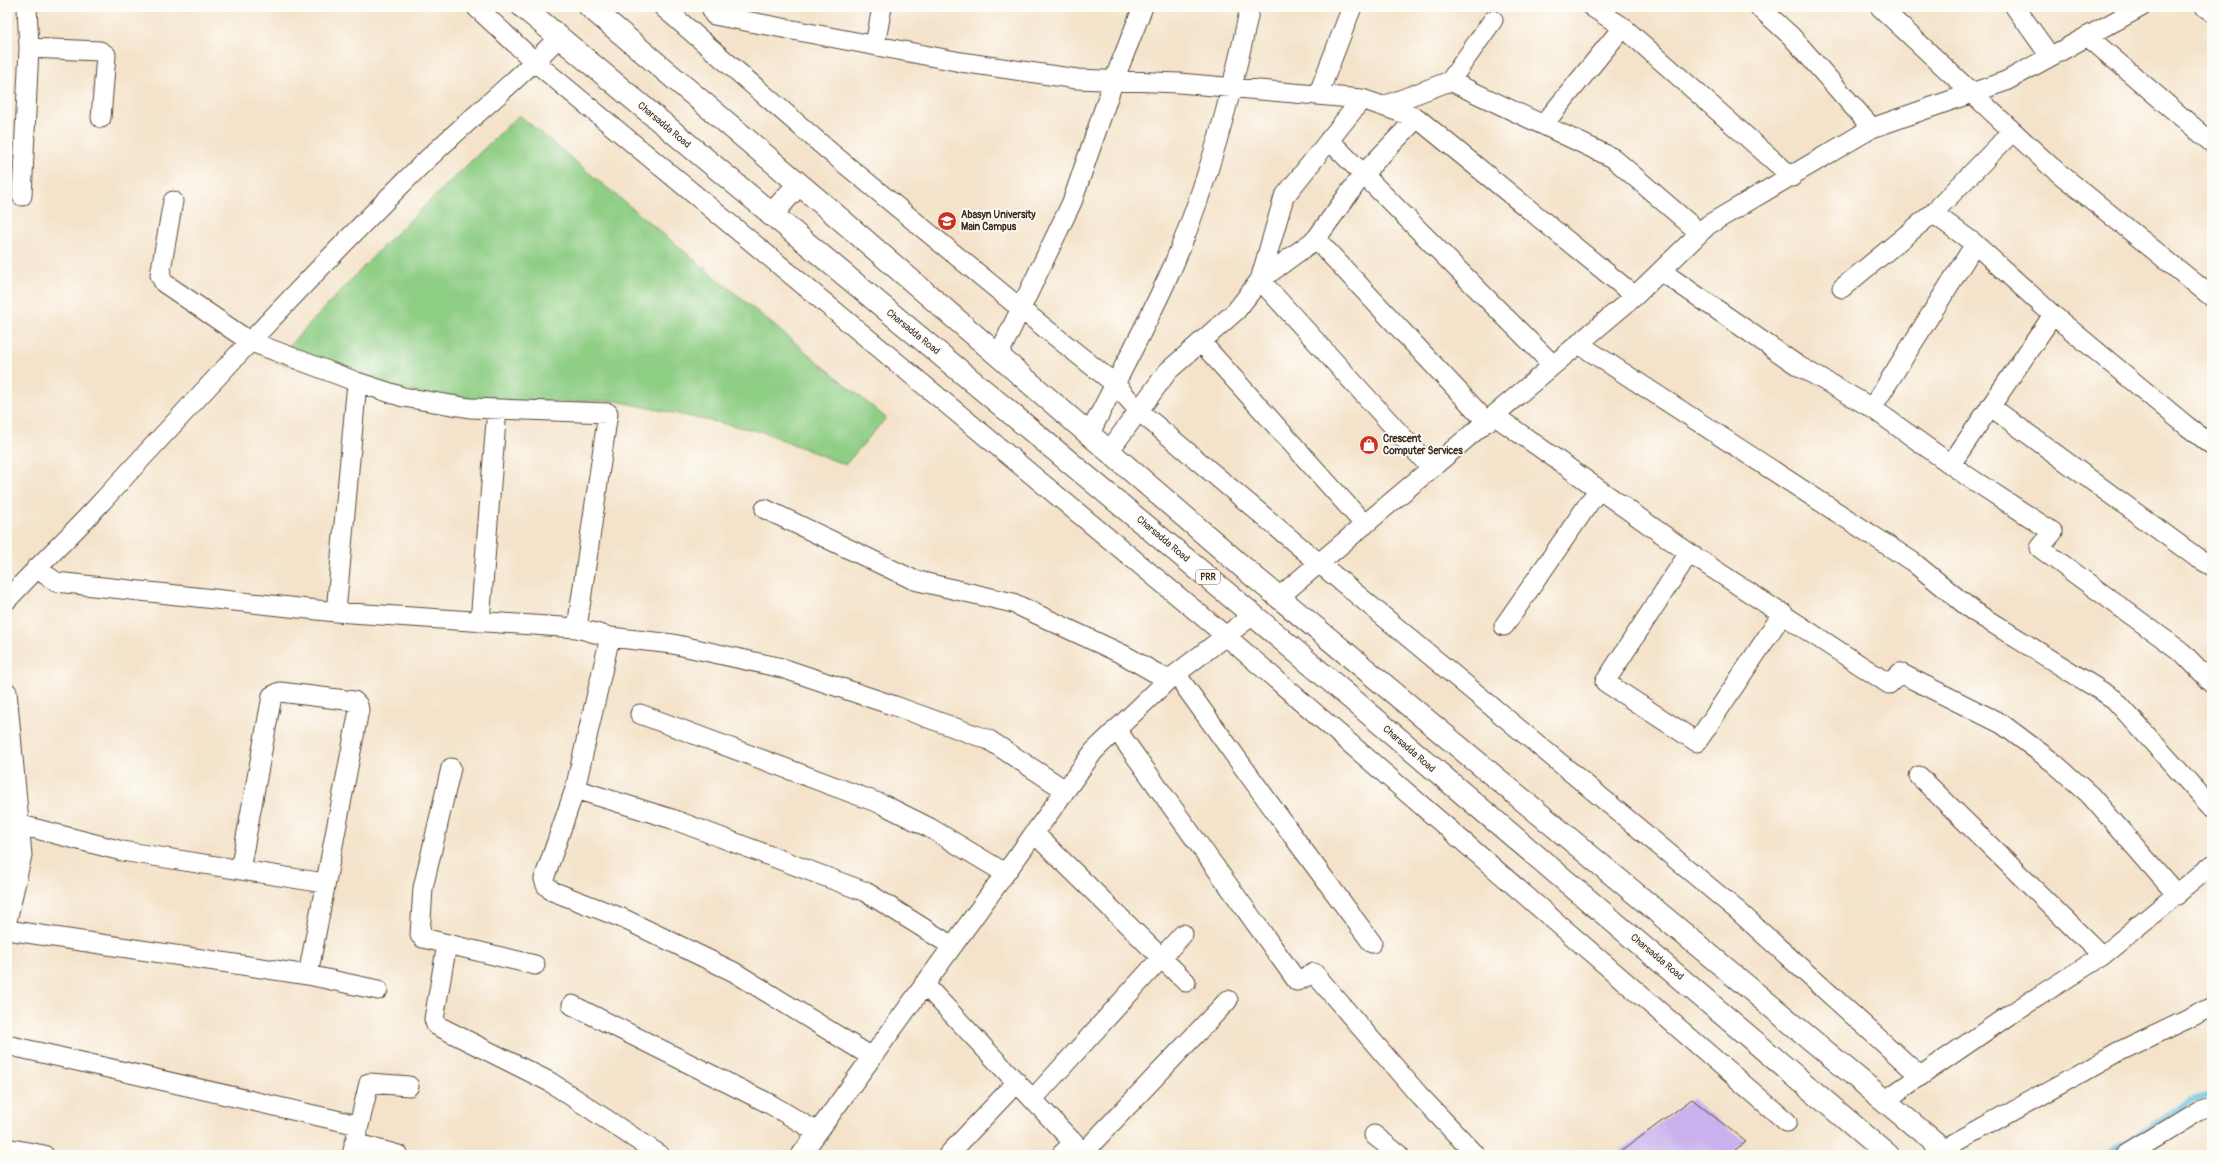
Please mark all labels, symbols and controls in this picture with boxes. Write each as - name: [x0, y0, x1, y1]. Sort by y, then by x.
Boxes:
- street label: Charsadda Road: [635, 99, 693, 151]
- place label: Abasyn University Main Campus: [961, 209, 1036, 233]
- school or university icon: Abasyn University Main Campus: [936, 210, 958, 232]
- street label: Charsadda Road: [884, 307, 942, 357]
- place label: Crescent Computer Services: [1383, 433, 1463, 457]
- shop icon: Crescent Computer Services: [1358, 434, 1380, 456]
- street label: Charsadda Road: [1134, 513, 1192, 565]
- road number: PRR: [1196, 570, 1220, 584]
- street label: Charsadda Road: [1380, 723, 1438, 775]
- street label: Charsadda Road: [1628, 931, 1686, 983]

